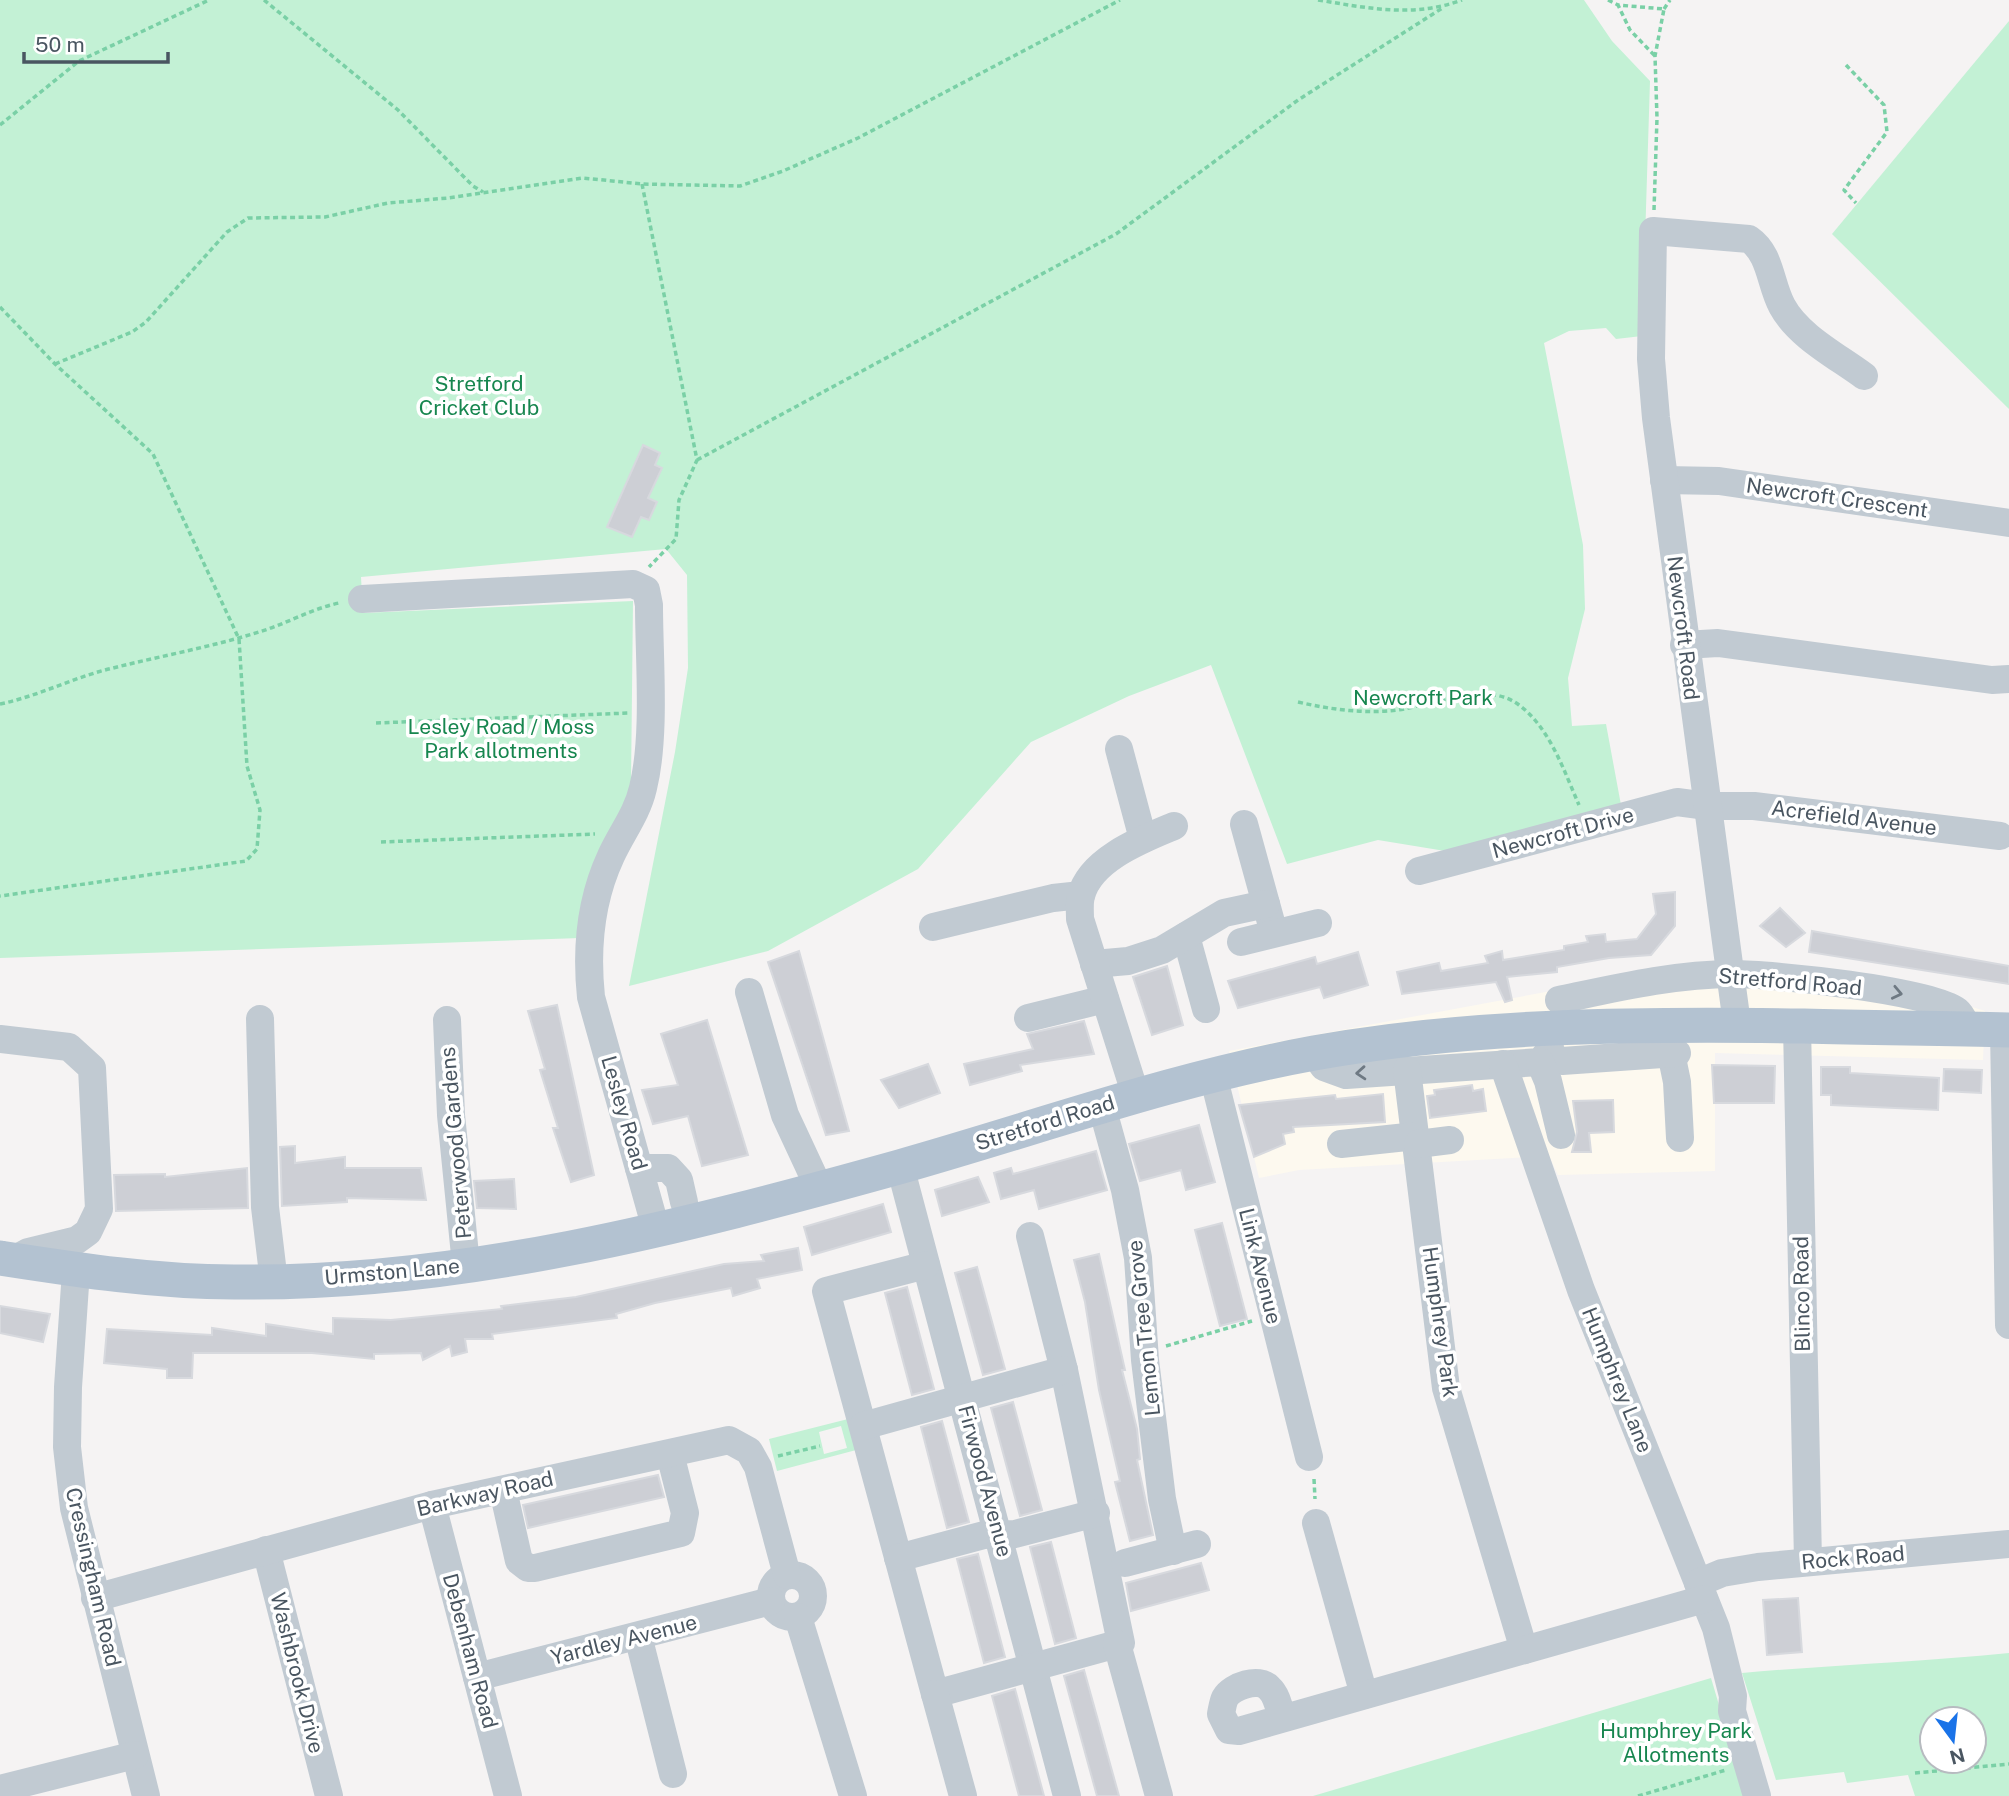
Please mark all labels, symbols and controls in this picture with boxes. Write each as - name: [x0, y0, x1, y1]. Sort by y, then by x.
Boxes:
- scale bar: [24, 21, 168, 65]
- text: 50 m: [35, 32, 85, 57]
- park label: Stretford Cricket Club: [419, 371, 539, 420]
- street label: Newcroft Crescent: [1745, 472, 1930, 523]
- street label: Newcroft Road: [1662, 554, 1705, 701]
- park label: Newcroft Park: [1353, 685, 1493, 710]
- park label: Lesley Road / Moss Park allotments: [408, 714, 594, 763]
- street label: Acrefield Avenue: [1770, 795, 1938, 840]
- street label: Newcroft Drive: [1489, 802, 1636, 863]
- street label: Stretford Road: [1717, 963, 1863, 1000]
- one-way arrow: [1891, 985, 1903, 1000]
- street label: Peterwood Gardens: [435, 1046, 476, 1240]
- street label: Lesley Road: [596, 1053, 653, 1173]
- one-way arrow: [1355, 1065, 1366, 1080]
- street label: Stretford Road: [972, 1090, 1117, 1156]
- street label: Link Avenue: [1234, 1205, 1287, 1326]
- street label: Blinco Road: [1788, 1236, 1815, 1352]
- street label: Lemon Tree Grove: [1122, 1239, 1165, 1417]
- street label: Humphrey Park: [1418, 1245, 1463, 1399]
- street label: Urmston Lane: [323, 1253, 461, 1290]
- street label: Humphrey Lane: [1577, 1303, 1658, 1456]
- street label: Firwood Avenue: [953, 1402, 1018, 1559]
- street label: Barkway Road: [414, 1466, 556, 1521]
- street label: Cressingham Road: [61, 1485, 126, 1669]
- street label: Rock Road: [1800, 1541, 1906, 1574]
- street label: Debenham Road: [438, 1571, 503, 1731]
- street label: Washbrook Drive: [265, 1590, 330, 1756]
- street label: Yardley Avenue: [548, 1609, 700, 1670]
- north arrow: [1918, 1705, 1988, 1775]
- park label: Humphrey Park Allotments: [1600, 1718, 1752, 1767]
- text: N: [1947, 1744, 1967, 1769]

